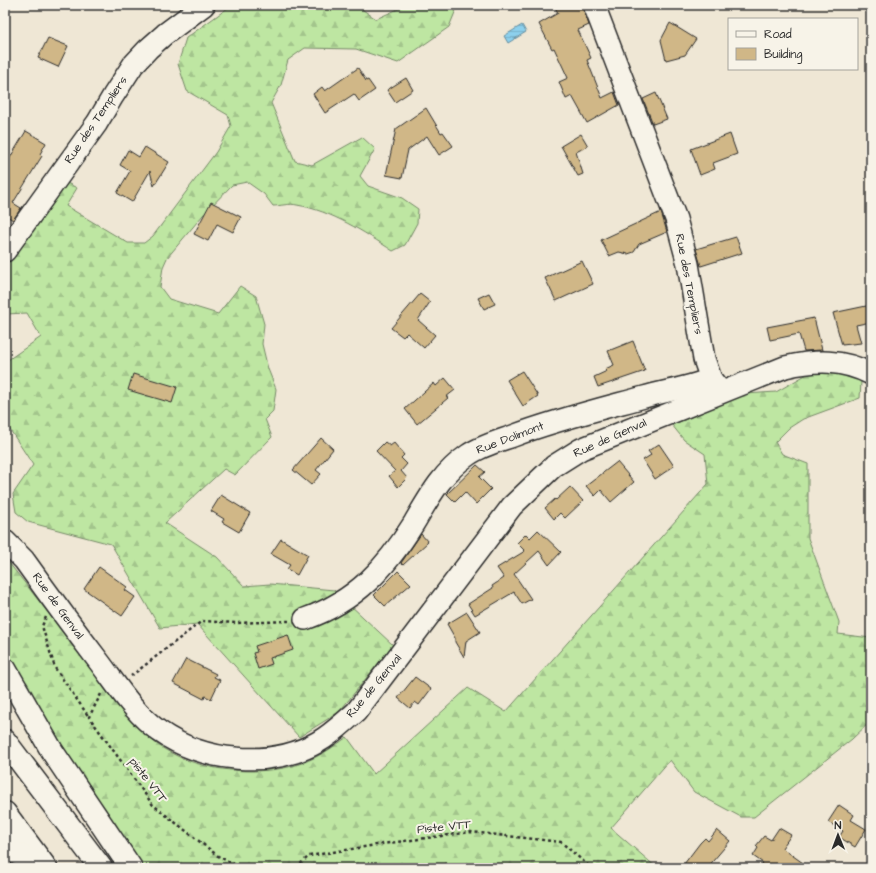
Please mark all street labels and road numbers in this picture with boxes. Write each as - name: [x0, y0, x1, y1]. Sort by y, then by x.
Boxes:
- street label: Rue des Templiers: [60, 73, 132, 167]
- street label: Rue des Templiers: [671, 232, 707, 336]
- street label: Rue de Genval: [571, 414, 649, 462]
- street label: Rue Dolimont: [474, 417, 546, 459]
- street label: Rue de Genval: [28, 569, 88, 643]
- street label: Rue de Genval: [342, 650, 406, 722]
- street label: piste VTT: [125, 754, 171, 807]
- street label: Piste VTT: [416, 816, 472, 838]

